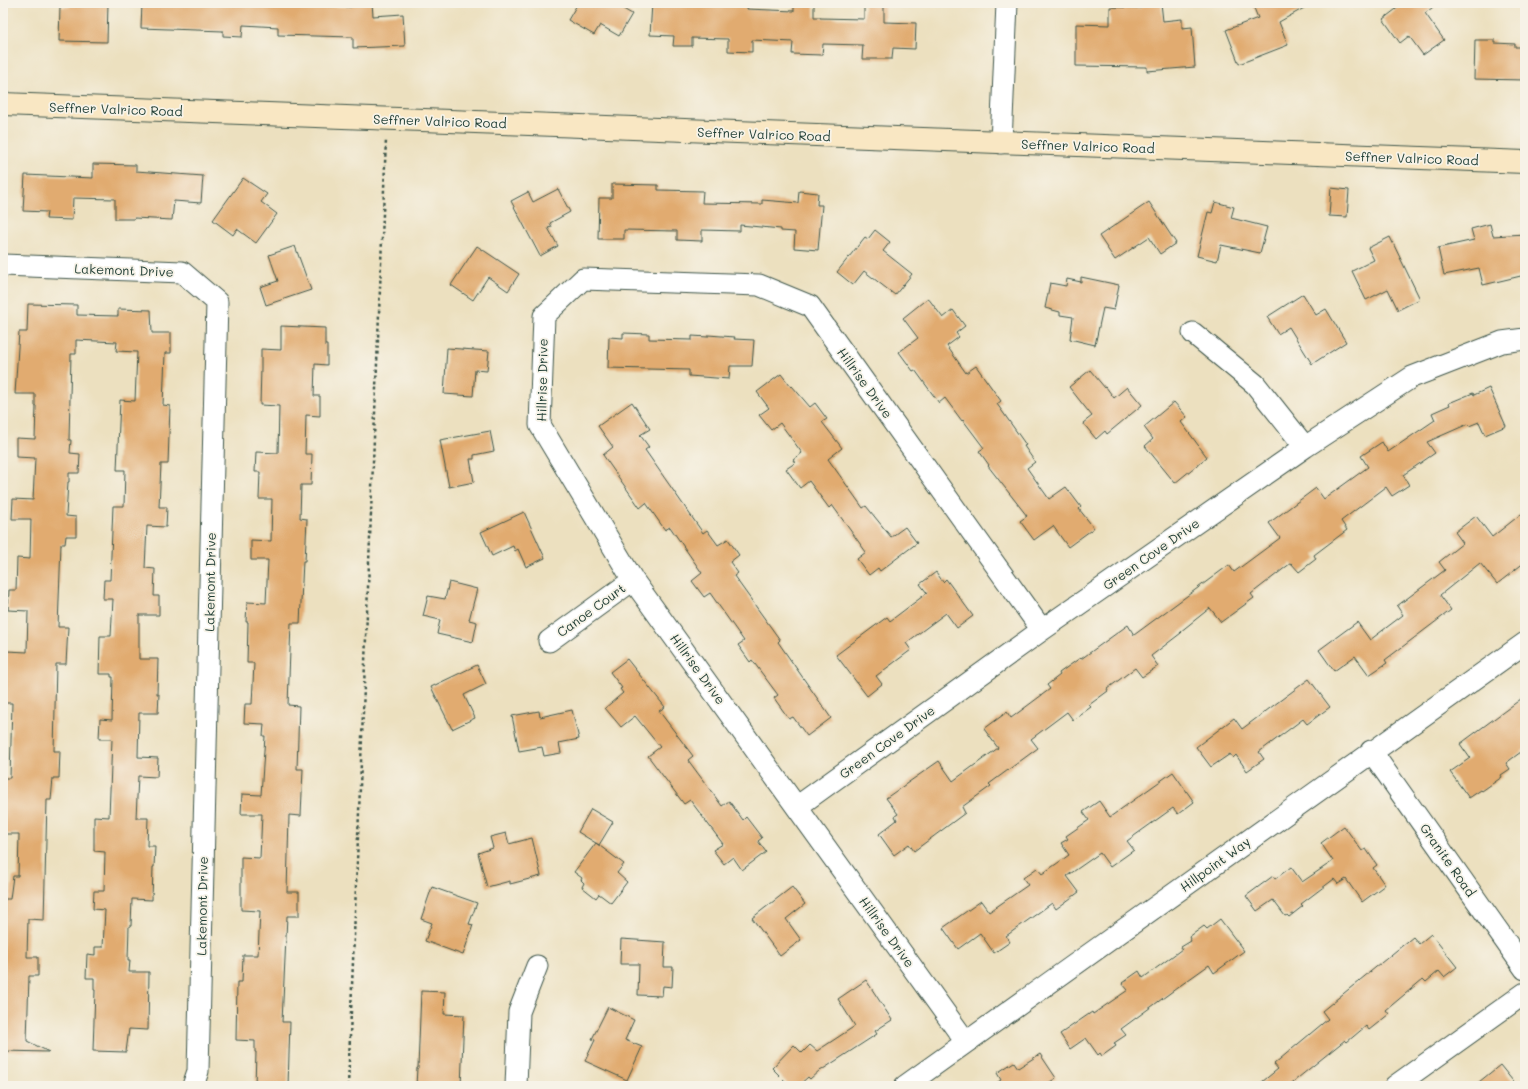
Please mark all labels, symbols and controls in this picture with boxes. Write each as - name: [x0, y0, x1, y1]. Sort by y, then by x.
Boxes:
- street label: Seffner Valrico Road: [49, 98, 183, 119]
- street label: Seffner Valrico Road: [373, 110, 507, 131]
- street label: Seffner Valrico Road: [697, 123, 831, 144]
- street label: Seffner Valrico Road: [1021, 135, 1155, 156]
- street label: Seffner Valrico Road: [1345, 147, 1479, 168]
- street label: Lakemont Drive: [74, 259, 174, 280]
- street label: Hillrise Drive: [532, 338, 551, 422]
- street label: Hillrise Drive: [834, 344, 897, 421]
- street label: Green Cove Drive: [1099, 514, 1202, 593]
- street label: Lakemont Drive: [200, 532, 219, 632]
- street label: Canoe Court: [553, 579, 629, 640]
- street label: Hillrise Drive: [667, 630, 730, 707]
- street label: Green Cove Drive: [836, 701, 938, 782]
- street label: Granite Road: [1417, 820, 1480, 900]
- street label: Hillpoint Way: [1176, 832, 1253, 895]
- street label: Lakemont Drive: [192, 856, 211, 956]
- street label: Hillrise Drive: [856, 893, 919, 970]

